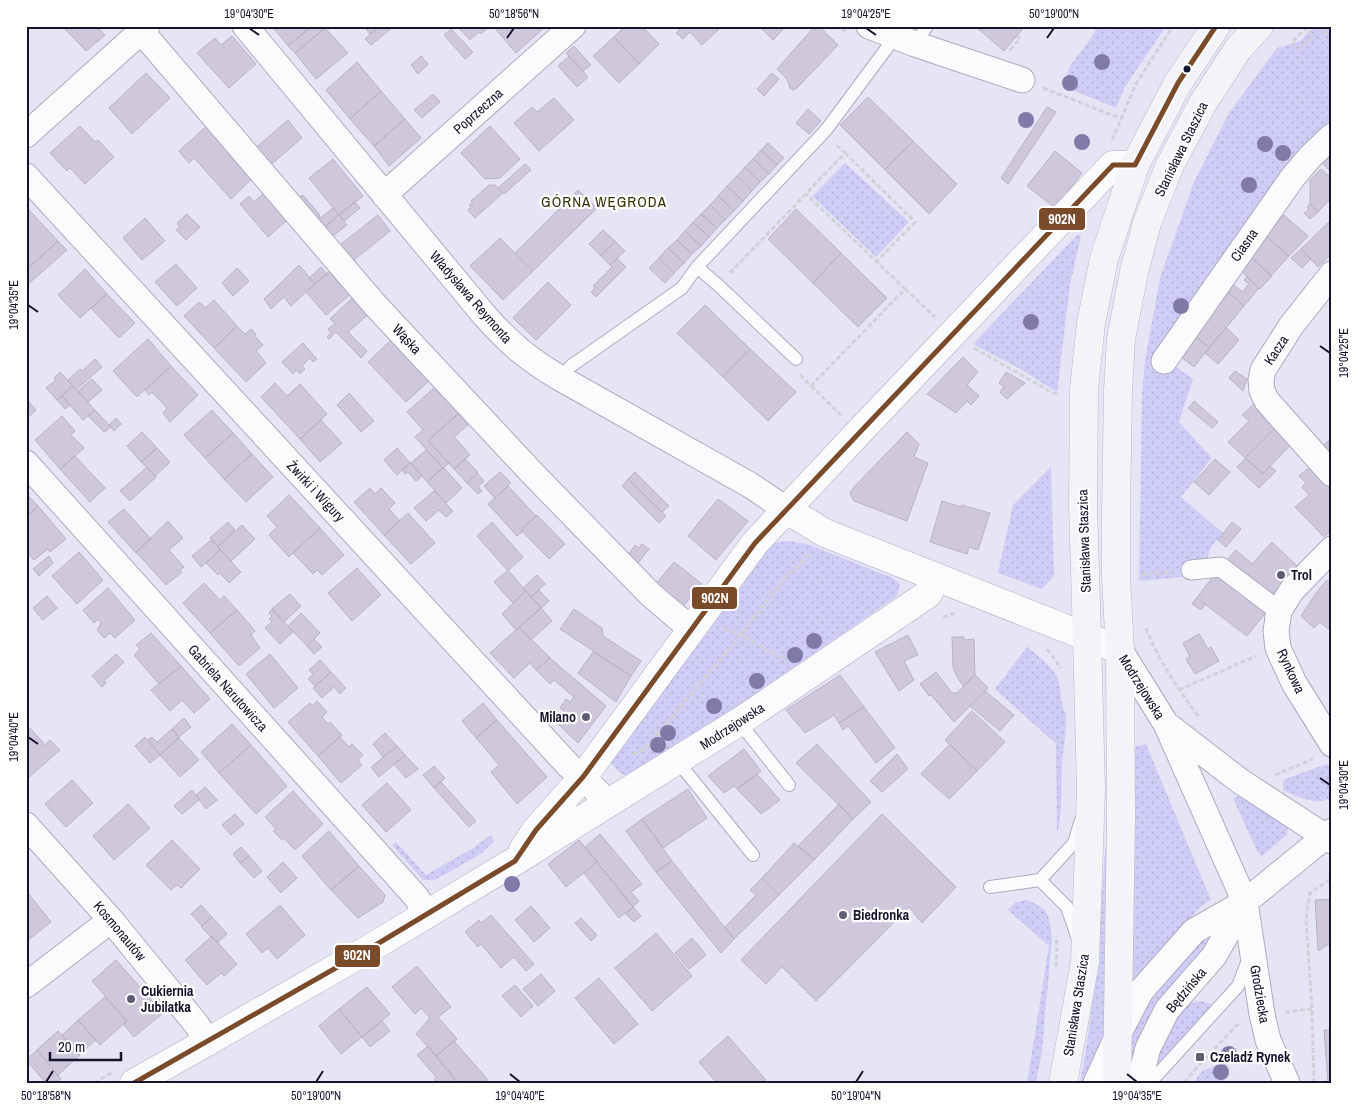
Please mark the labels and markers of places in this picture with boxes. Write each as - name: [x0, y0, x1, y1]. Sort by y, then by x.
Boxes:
- unlabelled marker: [1182, 64, 1192, 74]
- place label: Trol: [1291, 566, 1312, 584]
- marker: Trol: [1275, 569, 1287, 581]
- place label: Milano: [540, 708, 576, 726]
- marker: Milano: [580, 711, 592, 723]
- place label: Biedronka: [853, 906, 910, 924]
- marker: Biedronka: [837, 909, 849, 921]
- place label: Cukiernia Jubilatka: [141, 982, 194, 1016]
- marker: Cukiernia Jubilatka: [125, 993, 137, 1005]
- place label: Czeladź Rynek: [1210, 1048, 1291, 1066]
- marker: Czeladź Rynek: [1194, 1051, 1206, 1063]

